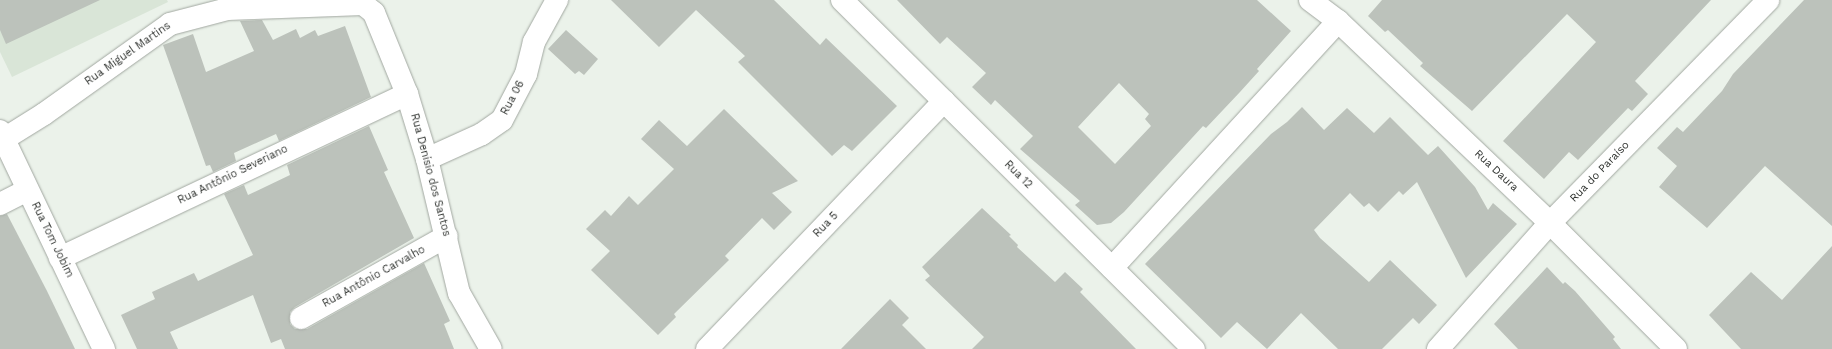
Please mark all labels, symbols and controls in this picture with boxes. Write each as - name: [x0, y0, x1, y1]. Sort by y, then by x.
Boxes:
- street label: Rua Miguel Martins: [82, 19, 174, 89]
- street label: Rua 06: [498, 78, 528, 118]
- street label: Rua Denísio dos Santos: [407, 112, 453, 238]
- street label: Rua do Paraíso: [1567, 139, 1633, 205]
- street label: Rua Antônio Severiano: [175, 142, 291, 208]
- street label: Rua Daura: [1471, 147, 1521, 195]
- street label: Rua 12: [1001, 158, 1035, 192]
- street label: Rua Tom Jobim: [28, 200, 76, 280]
- street label: Rua 5: [811, 209, 841, 241]
- street label: Rua Antônio Carvalho: [320, 243, 428, 311]

